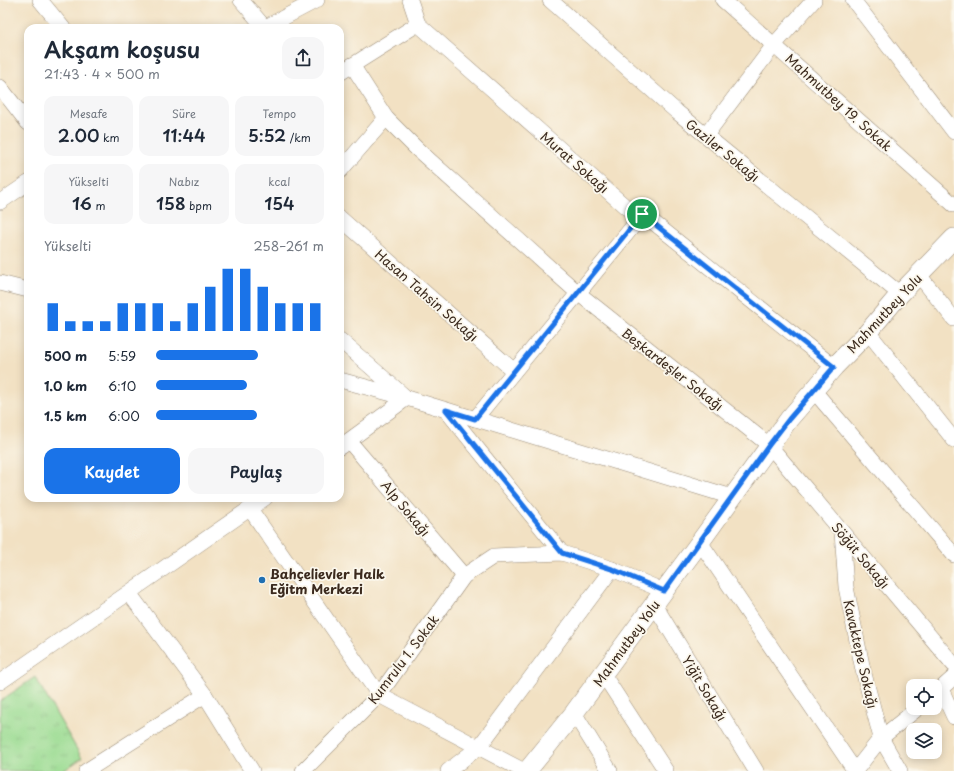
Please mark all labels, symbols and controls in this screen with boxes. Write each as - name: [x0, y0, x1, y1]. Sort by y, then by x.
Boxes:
- text: Akşam koşusu: [44, 32, 200, 65]
- button: share: [282, 37, 324, 79]
- street label: Mahmutbey 19. Sokak: [782, 49, 897, 155]
- text: 21:43 · 4 × 500 m: [44, 64, 160, 83]
- text: Mesafe: [70, 105, 107, 122]
- text: Süre: [172, 105, 196, 122]
- text: Tempo: [263, 105, 296, 122]
- street label: Gaziler Sokağı: [682, 114, 764, 186]
- text: 2.00: [58, 122, 99, 148]
- text: 11:44: [163, 122, 205, 148]
- text: 5:52: [248, 122, 286, 148]
- street label: Murat Sokağı: [537, 127, 613, 197]
- text: km: [99, 129, 119, 146]
- text: /km: [286, 129, 311, 146]
- text: Yükselti: [69, 173, 109, 190]
- text: Nabız: [169, 173, 199, 190]
- text: kcal: [268, 173, 290, 190]
- text: 16: [72, 190, 92, 216]
- text: 158: [156, 190, 186, 216]
- text: 154: [264, 190, 294, 216]
- text: m: [92, 197, 105, 214]
- text: bpm: [186, 197, 212, 214]
- pin: [625, 197, 659, 231]
- icon: arrive: [631, 203, 653, 225]
- text: Yükselti: [44, 236, 92, 255]
- text: 258–261 m: [253, 236, 324, 255]
- street label: Hasan Tahsin Sokağı: [371, 245, 483, 345]
- street label: Mahmutbey Yolu: [842, 269, 926, 357]
- street label: Beşkardeşler Sokağı: [618, 323, 728, 415]
- text: 500 m: [44, 346, 87, 365]
- text: 5:59: [108, 346, 136, 365]
- text: 1.0 km: [44, 376, 87, 395]
- text: 6:10: [108, 376, 136, 395]
- text: 1.5 km: [44, 406, 87, 425]
- text: 6:00: [108, 406, 140, 425]
- button: Kaydet: [44, 448, 180, 494]
- button: Paylaş: [188, 448, 324, 494]
- street label: Alp Sokağı: [377, 476, 435, 540]
- street label: Söğüt Sokağı: [827, 518, 895, 592]
- place label: Bahçelievler Halk Eğitm Merkezi: [270, 564, 385, 598]
- marker: Bahçelievler Halk Eğitm Merkezi: [257, 575, 267, 585]
- street label: Mahmutbey Yolu: [588, 596, 664, 690]
- street label: Kavaktepe Sokağı: [839, 598, 883, 710]
- street label: Kumrulu 1. Sokak: [363, 610, 443, 708]
- street label: Yiğit Sokağı: [678, 652, 732, 724]
- map controls: [906, 679, 942, 759]
- button: locate: [906, 679, 942, 715]
- button: layers: [906, 723, 942, 759]

